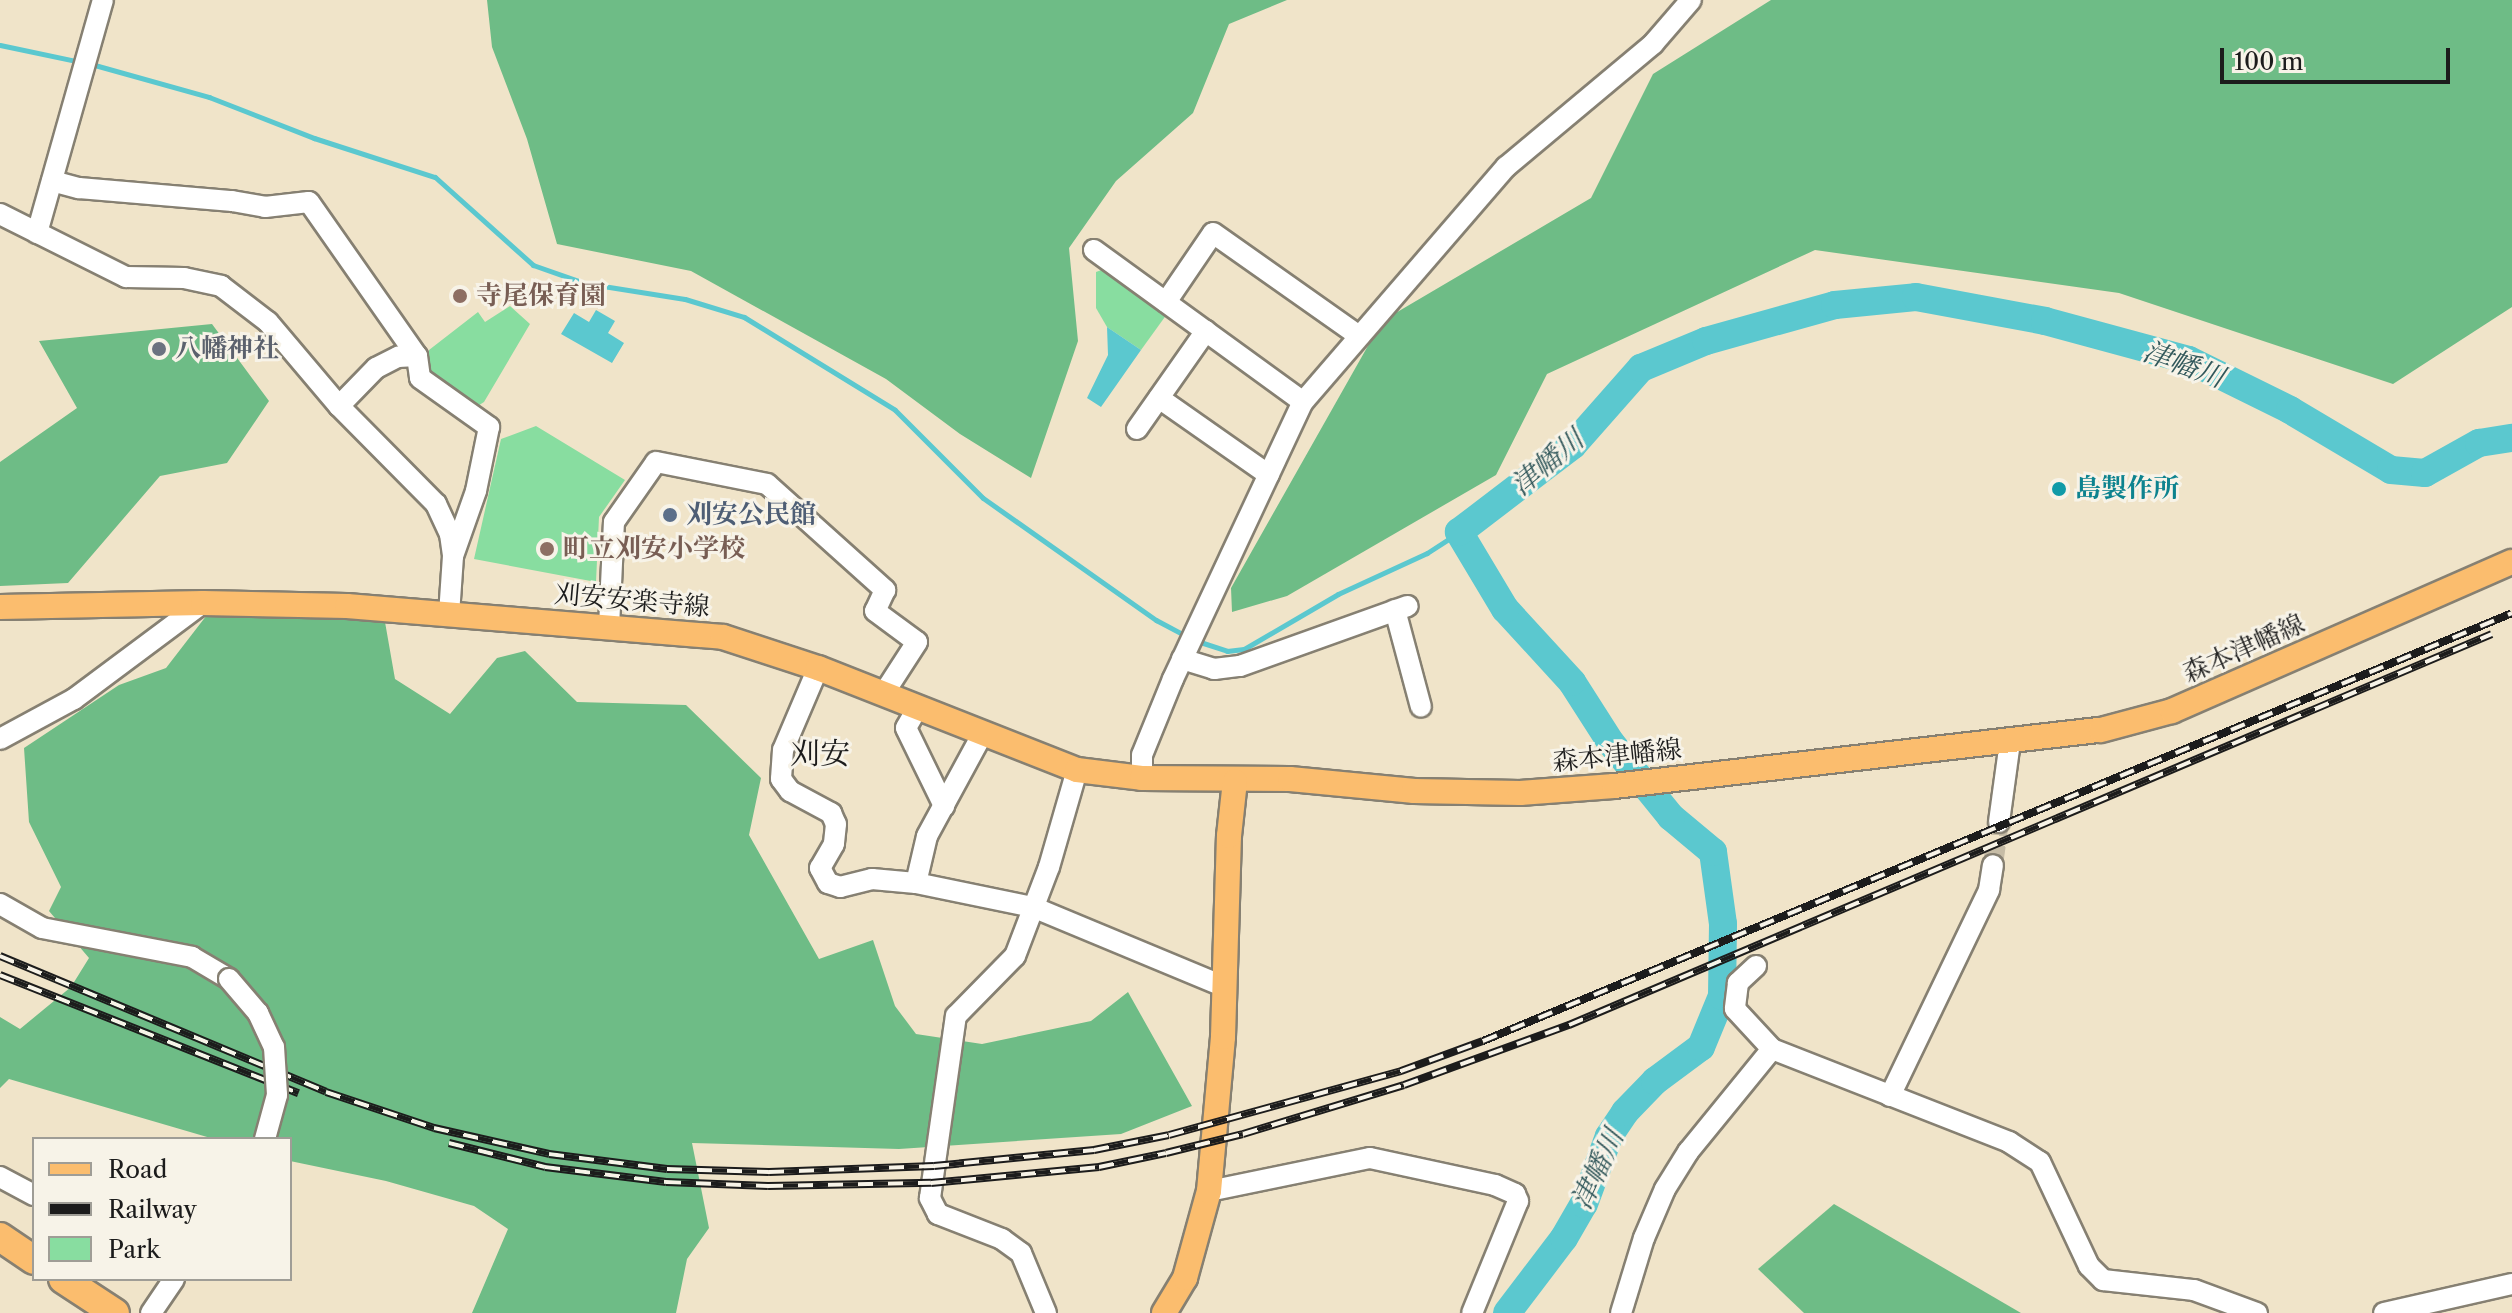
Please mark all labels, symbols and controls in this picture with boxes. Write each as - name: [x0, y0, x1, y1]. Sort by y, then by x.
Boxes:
- scale bar: [2224, 32, 2454, 82]
- text: 100 m: [2234, 47, 2303, 76]
- place label: 寺尾保育園: [476, 280, 606, 312]
- marker: 寺尾保育園: [451, 287, 469, 305]
- place label: 八幡神社: [175, 333, 279, 365]
- water label: 津幡川: [2139, 334, 2229, 394]
- marker: 八幡神社: [150, 340, 168, 358]
- water label: 津幡川: [1504, 422, 1590, 502]
- place label: 島製作所: [2075, 473, 2179, 505]
- marker: 島製作所: [2050, 480, 2068, 498]
- place label: 刈安公民館: [686, 499, 816, 531]
- marker: 刈安公民館: [661, 506, 679, 524]
- place label: 町立刈安小学校: [563, 533, 745, 565]
- marker: 町立刈安小学校: [538, 540, 556, 558]
- street label: 刈安安楽寺線: [553, 579, 711, 623]
- street label: 森本津幡線: [2178, 608, 2310, 690]
- street label: 森本津幡線: [1551, 734, 1683, 778]
- district label: 刈安: [790, 736, 850, 772]
- water label: 津幡川: [1564, 1124, 1630, 1214]
- legend: [32, 1137, 292, 1281]
- text: Road: [108, 1155, 167, 1184]
- text: Railway: [108, 1195, 197, 1224]
- text: Park: [108, 1235, 160, 1264]

